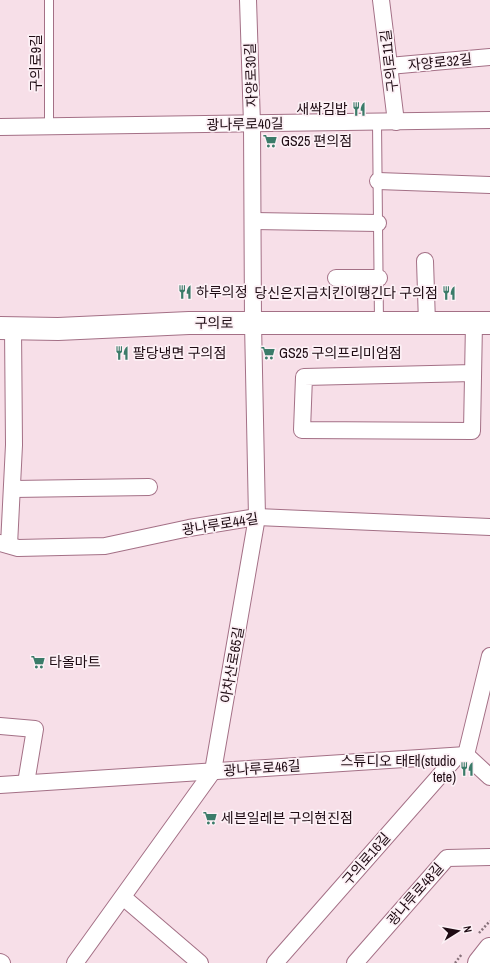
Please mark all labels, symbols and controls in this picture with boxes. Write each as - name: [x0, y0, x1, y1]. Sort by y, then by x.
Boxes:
- street label: 구의로11길: [376, 28, 402, 94]
- street label: 구의로9길: [27, 34, 45, 92]
- street label: 자양로30길: [241, 43, 261, 107]
- street label: 자양로32길: [407, 50, 473, 74]
- place label: 새싹김밥: [296, 100, 348, 118]
- restaurant icon: 새싹김밥: [351, 101, 367, 117]
- street label: 광나루로40길: [206, 114, 284, 134]
- place label: GS25 편의점: [281, 132, 352, 150]
- supermarket icon: GS25 편의점: [262, 133, 278, 149]
- place label: 하루의정: [196, 283, 248, 301]
- restaurant icon: 하루의정: [177, 284, 193, 300]
- place label: 당신은지금치킨이땡긴다 구의점: [254, 284, 438, 302]
- restaurant icon: 당신은지금치킨이땡긴다 구의점: [441, 285, 457, 301]
- street label: 구의로: [195, 314, 233, 332]
- place label: 팔당냉면 구의점: [133, 344, 226, 362]
- place label: GS25 구의프리미엄점: [279, 344, 402, 362]
- restaurant icon: 팔당냉면 구의점: [114, 345, 130, 361]
- supermarket icon: GS25 구의프리미엄점: [260, 345, 276, 361]
- street label: 광나루로44길: [180, 509, 260, 539]
- street label: 아차산로65길: [216, 625, 248, 705]
- place label: 타올마트: [49, 653, 101, 671]
- supermarket icon: 타올마트: [30, 654, 46, 670]
- place label: 스튜디오 태태(studio tete): [340, 752, 456, 786]
- street label: 광나루로46길: [223, 756, 301, 780]
- restaurant icon: 스튜디오 태태(studio tete): [459, 761, 475, 777]
- place label: 세븐일레븐 구의현진점: [221, 809, 353, 827]
- supermarket icon: 세븐일레븐 구의현진점: [202, 810, 218, 826]
- street label: 구의로16길: [338, 829, 394, 889]
- street label: 광나루로48길: [383, 859, 447, 929]
- north arrow: [438, 911, 478, 951]
- text: N: [460, 925, 475, 934]

